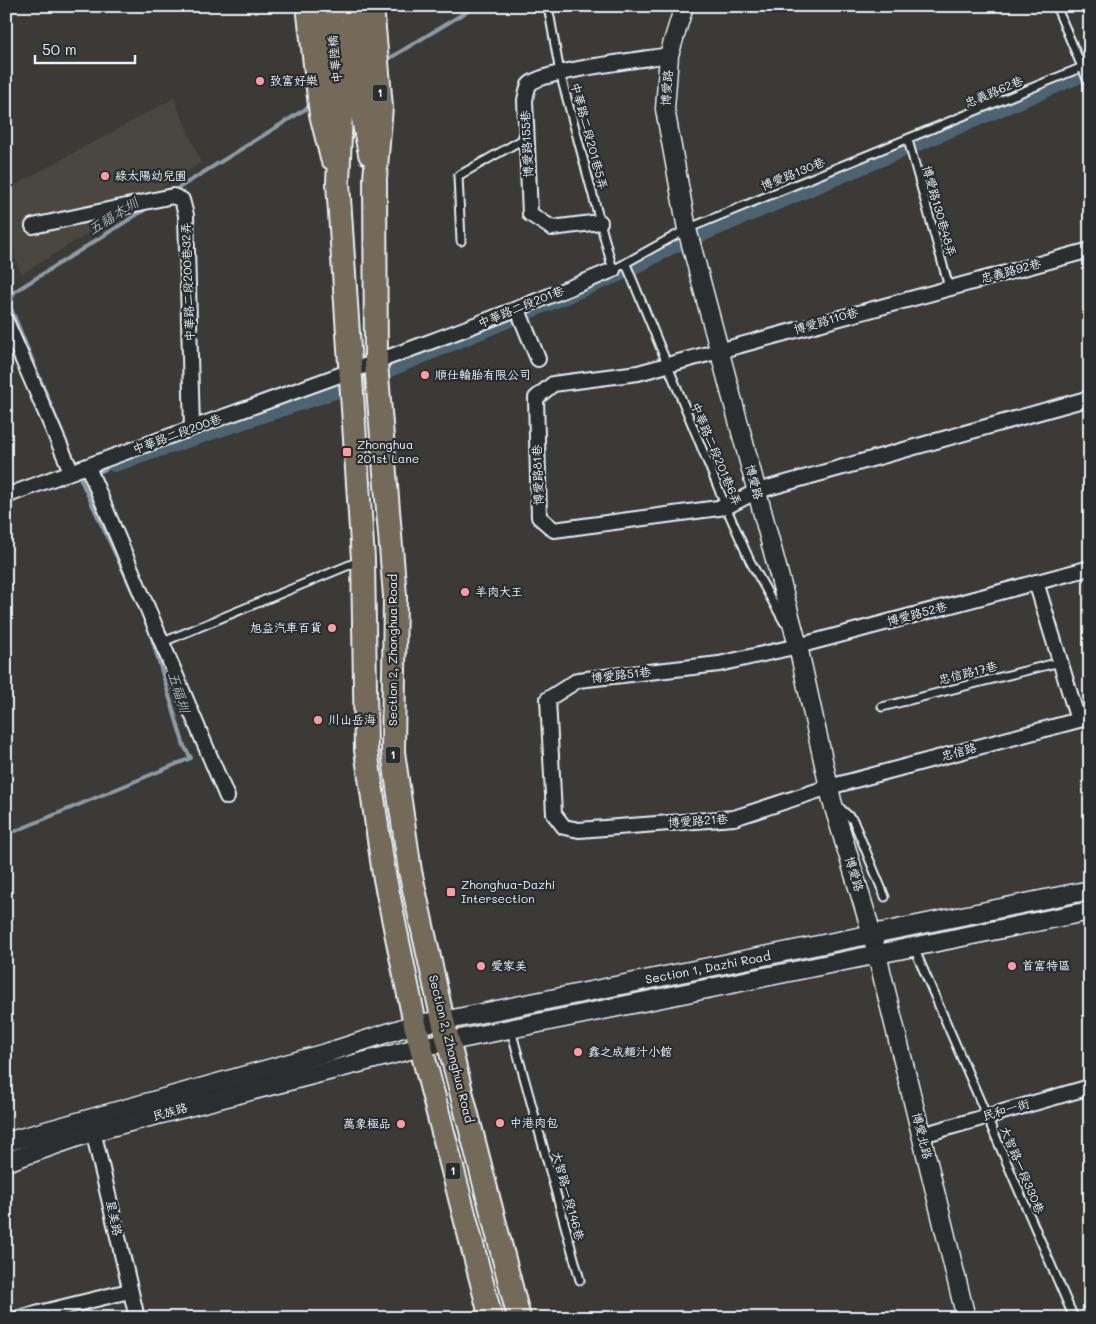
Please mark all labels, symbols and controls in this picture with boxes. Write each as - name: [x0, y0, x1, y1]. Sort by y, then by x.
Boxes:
- scale bar: [35, 32, 135, 64]
- street label: 中華陸橋: [324, 34, 344, 84]
- text: 50 m: [42, 39, 77, 59]
- street label: 博愛路: [657, 69, 675, 106]
- place label: 致富好樂: [270, 72, 318, 88]
- street label: 忠義路62巷: [962, 72, 1025, 111]
- marker: 致富好樂: [254, 75, 266, 87]
- street label: 中華路二段201巷5弄: [568, 80, 612, 191]
- road number: 1: [372, 85, 388, 102]
- street label: 博愛路155巷: [516, 110, 536, 178]
- street label: 博愛路130巷: [758, 153, 827, 193]
- street label: 博愛路130巷48弄: [919, 163, 961, 258]
- place label: 綠太陽幼兒園: [115, 167, 187, 183]
- marker: 綠太陽幼兒園: [99, 170, 111, 182]
- water label: 五福本圳: [84, 192, 143, 238]
- street label: 中華路二段200巷32弄: [177, 222, 197, 342]
- street label: 忠義路92巷: [979, 254, 1043, 286]
- street label: 中華路二段201巷: [475, 282, 566, 331]
- street label: 博愛路110巷: [792, 303, 860, 337]
- place label: 順仕輪胎有限公司: [435, 366, 531, 382]
- marker: 順仕輪胎有限公司: [419, 369, 431, 381]
- street label: 中華路二段201巷6弄: [688, 400, 746, 508]
- street label: 中華路二段200巷: [130, 410, 223, 457]
- place label: Zhonghua 201st Lane: [357, 436, 419, 466]
- street label: 博愛路81巷: [528, 444, 546, 506]
- marker: Zhonghua 201st Lane: [341, 446, 353, 458]
- street label: 博愛路: [743, 462, 767, 501]
- street label: Section 2, Zhonghua Road: [384, 574, 400, 726]
- place label: 羊肉大王: [475, 583, 523, 599]
- marker: 羊肉大王: [459, 586, 471, 598]
- street label: 博愛路52巷: [885, 597, 949, 629]
- place label: 旭益汽車百貨: [250, 619, 322, 635]
- marker: 旭益汽車百貨: [326, 622, 338, 634]
- street label: 忠信路17巷: [937, 657, 999, 687]
- street label: 博愛路51巷: [590, 663, 652, 685]
- water label: 五福圳: [164, 669, 195, 717]
- place label: 川山岳海: [328, 711, 376, 727]
- marker: 川山岳海: [312, 714, 324, 726]
- street label: 忠信路: [939, 739, 978, 763]
- road number: 1: [386, 746, 400, 764]
- street label: 博愛路21巷: [667, 810, 728, 830]
- street label: 博愛路: [842, 854, 868, 893]
- place label: Zhonghua-Dazhi Intersection: [461, 876, 555, 906]
- marker: Zhonghua-Dazhi Intersection: [445, 886, 457, 898]
- street label: Section 1, Dazhi Road: [644, 947, 772, 987]
- place label: 愛家美: [491, 957, 527, 973]
- place label: 首富特區: [1022, 957, 1070, 973]
- marker: 愛家美: [475, 960, 487, 972]
- marker: 首富特區: [1006, 960, 1018, 972]
- street label: Section 2, Zhonghua Road: [426, 973, 478, 1125]
- place label: 鑫之成麵汁小館: [588, 1043, 672, 1059]
- marker: 鑫之成麵汁小館: [572, 1046, 584, 1058]
- street label: 民和一街: [980, 1095, 1031, 1123]
- street label: 民族路: [150, 1099, 189, 1123]
- street label: 博愛北路: [909, 1111, 937, 1161]
- place label: 中港肉包: [510, 1114, 558, 1130]
- place label: 萬象極品: [343, 1115, 391, 1131]
- marker: 中港肉包: [494, 1117, 506, 1129]
- marker: 萬象極品: [395, 1118, 407, 1130]
- street label: 大智路一段330巷: [997, 1123, 1049, 1216]
- street label: 大智路一段146巷: [549, 1149, 589, 1242]
- road number: 1: [446, 1162, 460, 1180]
- street label: 星美路: [103, 1199, 127, 1237]

